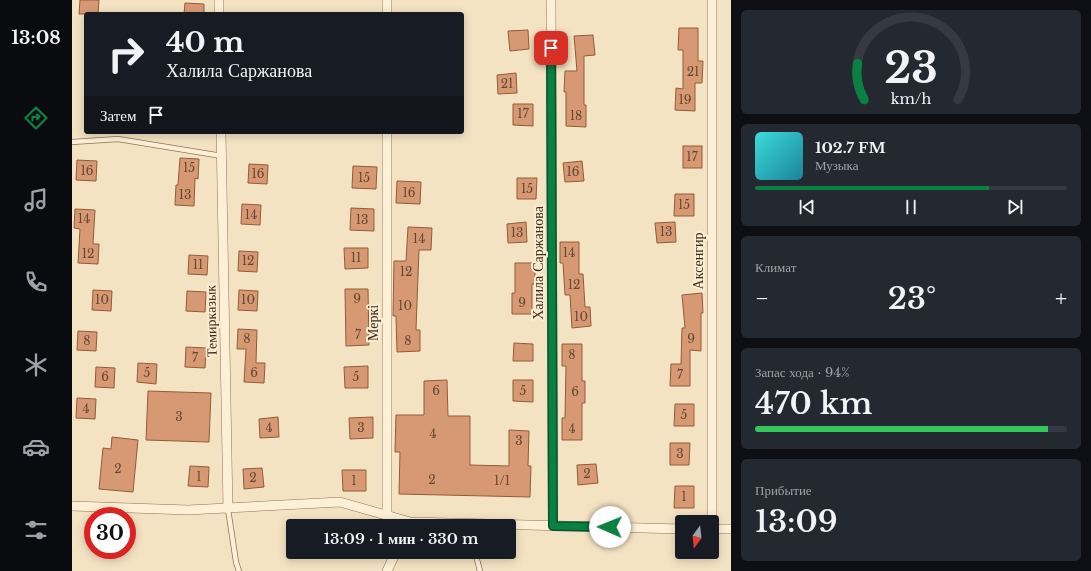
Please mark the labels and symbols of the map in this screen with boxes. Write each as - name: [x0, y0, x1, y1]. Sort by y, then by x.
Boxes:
- pin: [534, 31, 568, 65]
- house number: 21: [687, 64, 699, 79]
- house number: 21: [501, 76, 513, 91]
- house number: 19: [678, 92, 692, 107]
- house number: 17: [517, 106, 530, 121]
- house number: 18: [570, 108, 582, 123]
- house number: 17: [686, 149, 699, 164]
- house number: 15: [183, 160, 195, 175]
- house number: 16: [80, 163, 94, 178]
- house number: 16: [566, 164, 580, 179]
- house number: 16: [251, 166, 265, 181]
- house number: 15: [358, 170, 370, 185]
- house number: 15: [521, 181, 533, 196]
- house number: 16: [402, 185, 416, 200]
- house number: 13: [179, 187, 191, 202]
- house number: 15: [678, 197, 690, 212]
- street label: Халила Саржанова: [529, 205, 547, 320]
- house number: 14: [245, 207, 257, 222]
- house number: 14: [78, 211, 90, 226]
- house number: 13: [356, 212, 368, 227]
- house number: 13: [660, 224, 672, 239]
- house number: 13: [511, 225, 523, 240]
- house number: 14: [413, 231, 425, 246]
- street label: Аксенгир: [689, 233, 707, 289]
- house number: 14: [563, 245, 575, 260]
- house number: 12: [82, 246, 94, 261]
- house number: 11: [351, 250, 361, 265]
- house number: 12: [242, 253, 254, 268]
- house number: 11: [193, 257, 203, 272]
- house number: 12: [400, 264, 412, 279]
- house number: 12: [568, 277, 580, 292]
- street label: Темирказык: [201, 285, 221, 357]
- house number: 9: [353, 291, 361, 306]
- house number: 10: [95, 292, 109, 307]
- house number: 10: [241, 292, 255, 307]
- house number: 9: [518, 295, 526, 310]
- house number: 10: [398, 298, 412, 313]
- street label: Меркі: [364, 305, 382, 341]
- house number: 10: [574, 309, 588, 324]
- house number: 7: [355, 327, 362, 342]
- house number: 8: [243, 331, 251, 346]
- house number: 9: [687, 331, 695, 346]
- house number: 8: [83, 333, 91, 348]
- house number: 8: [404, 333, 412, 348]
- house number: 8: [568, 347, 576, 362]
- house number: 7: [192, 350, 199, 365]
- house number: 5: [144, 365, 151, 380]
- house number: 6: [250, 365, 258, 380]
- house number: 7: [677, 367, 684, 382]
- house number: 6: [101, 369, 109, 384]
- house number: 5: [353, 369, 360, 384]
- house number: 6: [432, 383, 440, 398]
- house number: 5: [520, 383, 527, 398]
- house number: 6: [571, 384, 579, 399]
- house number: 4: [82, 401, 90, 416]
- house number: 5: [681, 407, 688, 422]
- house number: 3: [175, 409, 183, 424]
- house number: 4: [265, 420, 273, 435]
- house number: 3: [357, 420, 365, 435]
- house number: 4: [568, 421, 576, 436]
- house number: 4: [429, 426, 437, 441]
- house number: 3: [515, 433, 523, 448]
- house number: 3: [676, 446, 684, 461]
- house number: 2: [114, 461, 122, 476]
- house number: 2: [583, 466, 591, 481]
- house number: 1: [196, 469, 202, 484]
- house number: 2: [249, 470, 257, 485]
- house number: 2: [428, 472, 436, 487]
- house number: 1: [351, 473, 357, 488]
- house number: 1/1: [494, 473, 510, 488]
- house number: 1: [681, 489, 687, 504]
- position arrow: [589, 506, 631, 548]
- speed limit sign: 30: [84, 507, 136, 559]
- north arrow: [675, 515, 719, 559]

